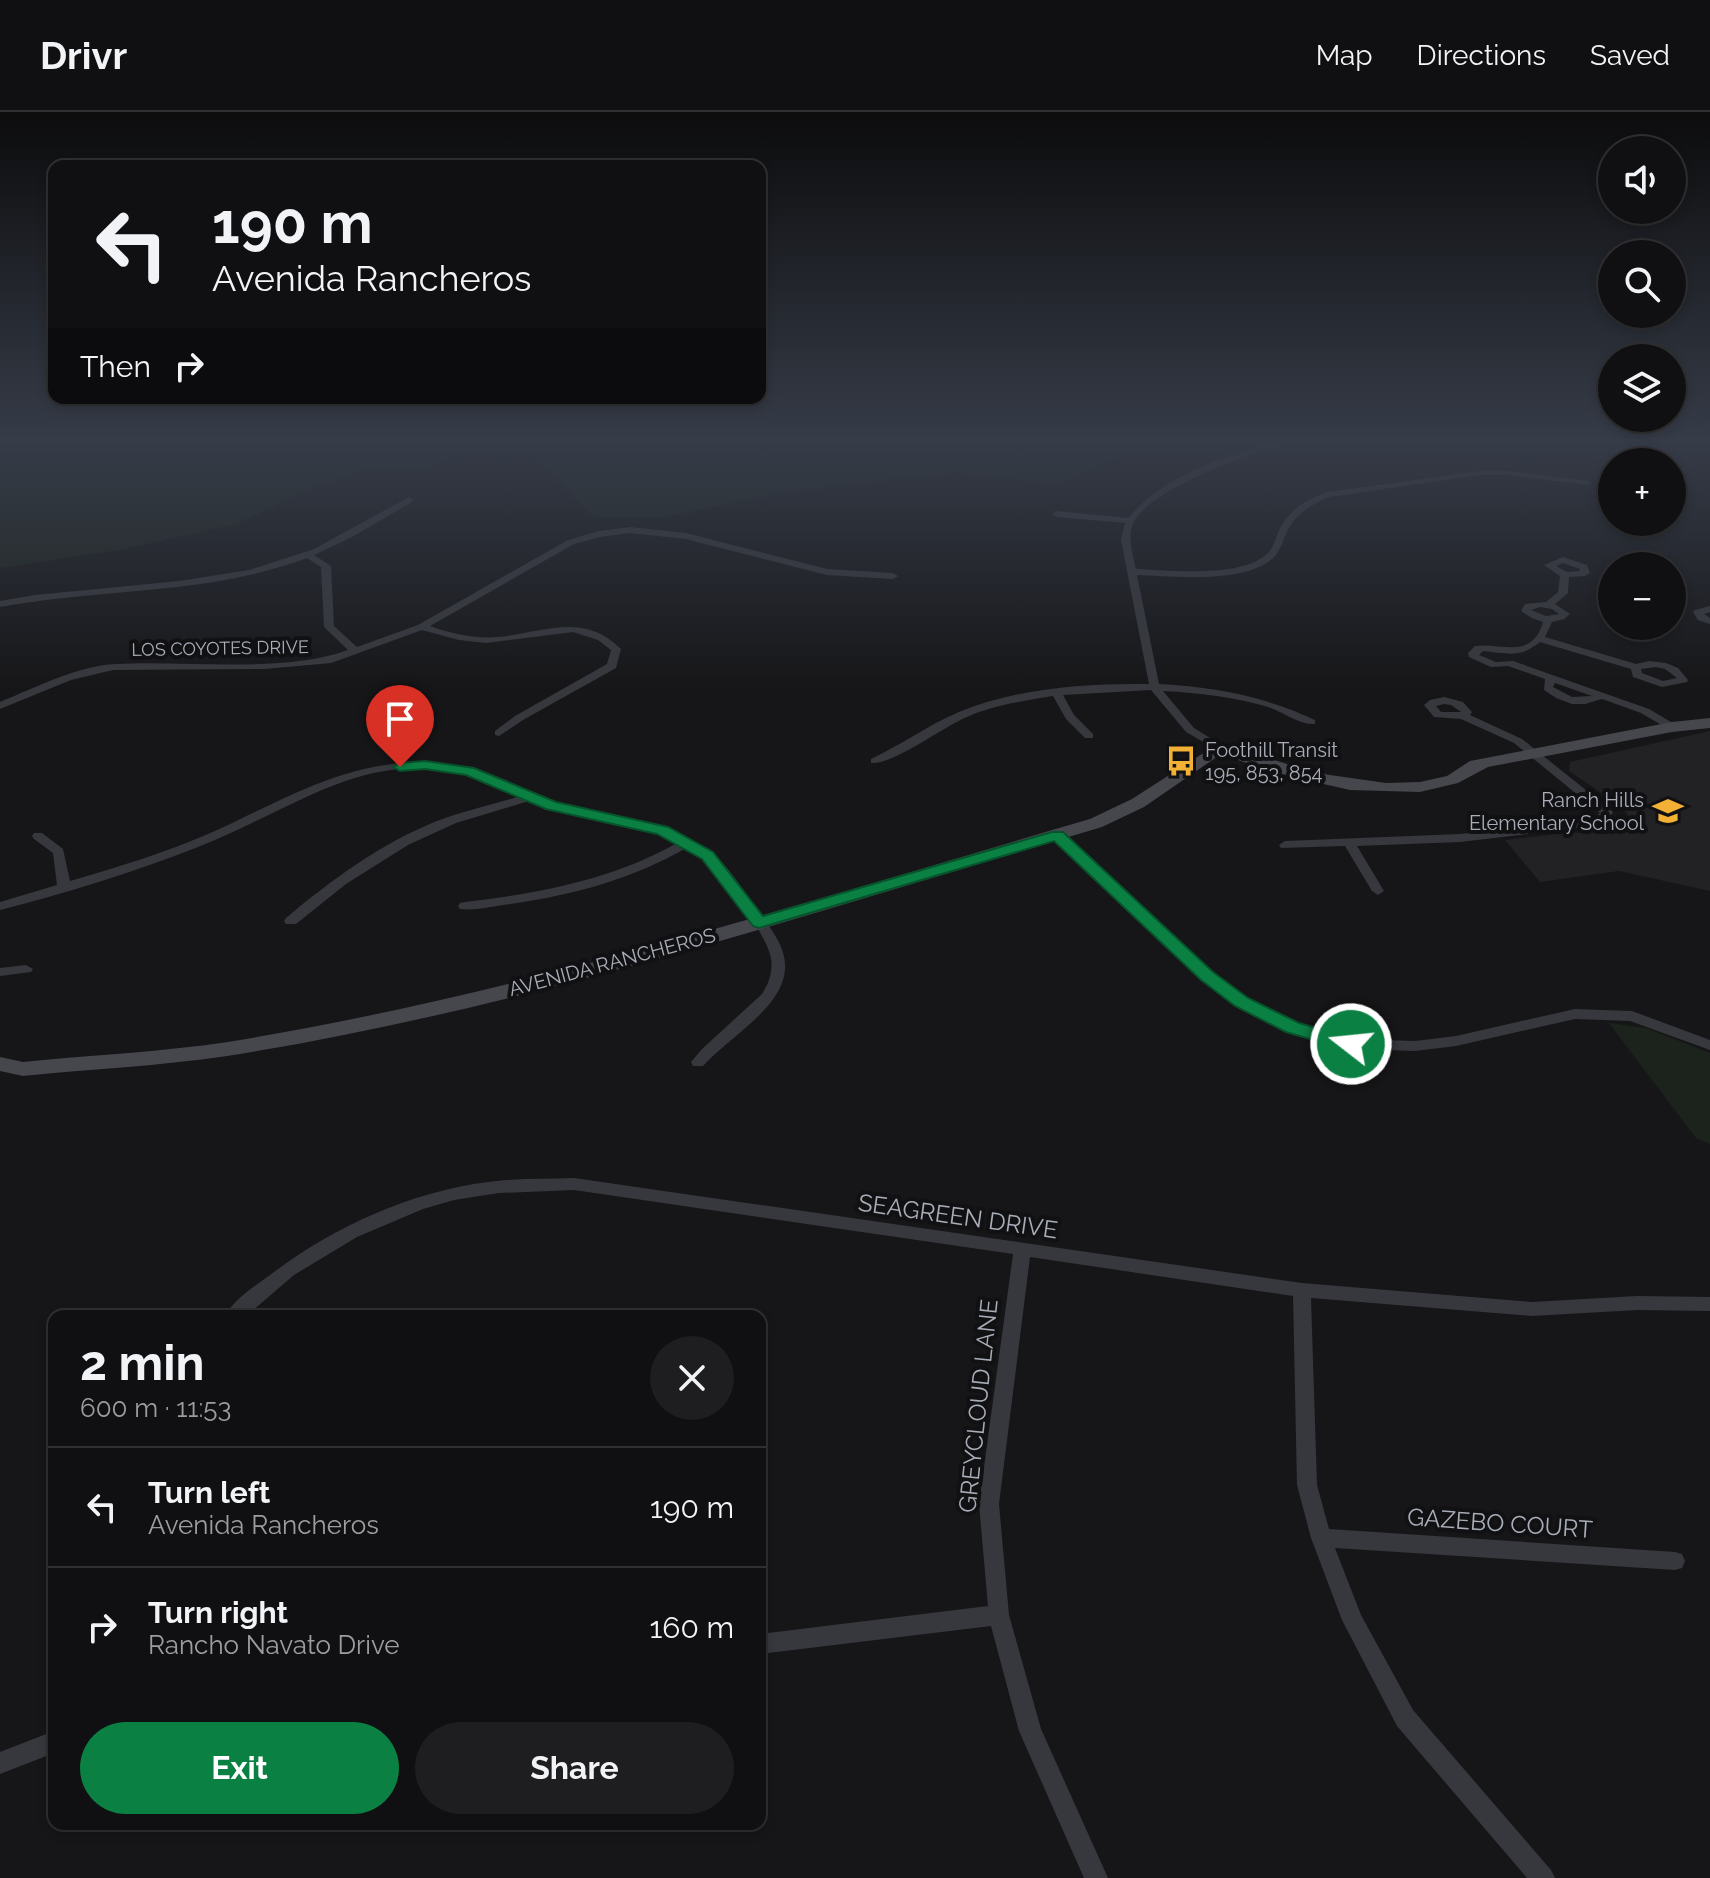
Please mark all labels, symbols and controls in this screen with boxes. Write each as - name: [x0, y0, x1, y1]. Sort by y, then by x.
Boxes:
- text: Drivr: [40, 33, 127, 78]
- text: Map: [1316, 39, 1373, 72]
- text: Directions: [1417, 39, 1546, 72]
- text: Saved: [1590, 39, 1670, 72]
- map controls: [1598, 136, 1686, 640]
- button: sound: [1598, 136, 1686, 224]
- text: 190 m: [212, 190, 373, 256]
- icon: left: [80, 192, 184, 296]
- button: search: [1598, 240, 1686, 328]
- text: Avenida Rancheros: [212, 257, 531, 299]
- icon: right: [167, 344, 211, 388]
- button: layers: [1598, 344, 1686, 432]
- text: Then: [80, 349, 151, 384]
- button: +: [1598, 448, 1686, 536]
- button: −: [1598, 552, 1686, 640]
- street label: LOS COYOTES DRIVE: [131, 636, 309, 660]
- pin: [366, 685, 434, 767]
- icon: arrive: [378, 697, 422, 741]
- place label: Foothill Transit 195, 853, 854: [1205, 738, 1338, 785]
- bus stop icon: Foothill Transit 195, 853, 854: [1164, 744, 1198, 778]
- place label: Ranch Hills Elementary School: [1469, 788, 1645, 835]
- school or university icon: Ranch Hills Elementary School: [1651, 794, 1685, 828]
- street label: AVENIDA RANCHEROS: [506, 923, 718, 1001]
- position arrow: [1309, 1002, 1393, 1086]
- street label: SEAGREEN DRIVE: [856, 1188, 1060, 1244]
- street label: GREYCLOUD LANE: [952, 1298, 1004, 1514]
- text: 2 min: [80, 1335, 205, 1391]
- button: close: [650, 1336, 734, 1420]
- text: 600 m · 11:53: [80, 1393, 231, 1423]
- text: Turn left: [148, 1475, 270, 1510]
- icon: left: [80, 1485, 124, 1529]
- text: 190 m: [650, 1490, 734, 1525]
- street label: GAZEBO COURT: [1406, 1502, 1594, 1544]
- text: Avenida Rancheros: [148, 1510, 379, 1540]
- text: Turn right: [148, 1595, 288, 1630]
- icon: right: [80, 1605, 124, 1649]
- text: 160 m: [649, 1610, 734, 1645]
- text: Rancho Navato Drive: [148, 1630, 400, 1660]
- button: Exit: [80, 1722, 399, 1814]
- button: Share: [415, 1722, 734, 1814]

